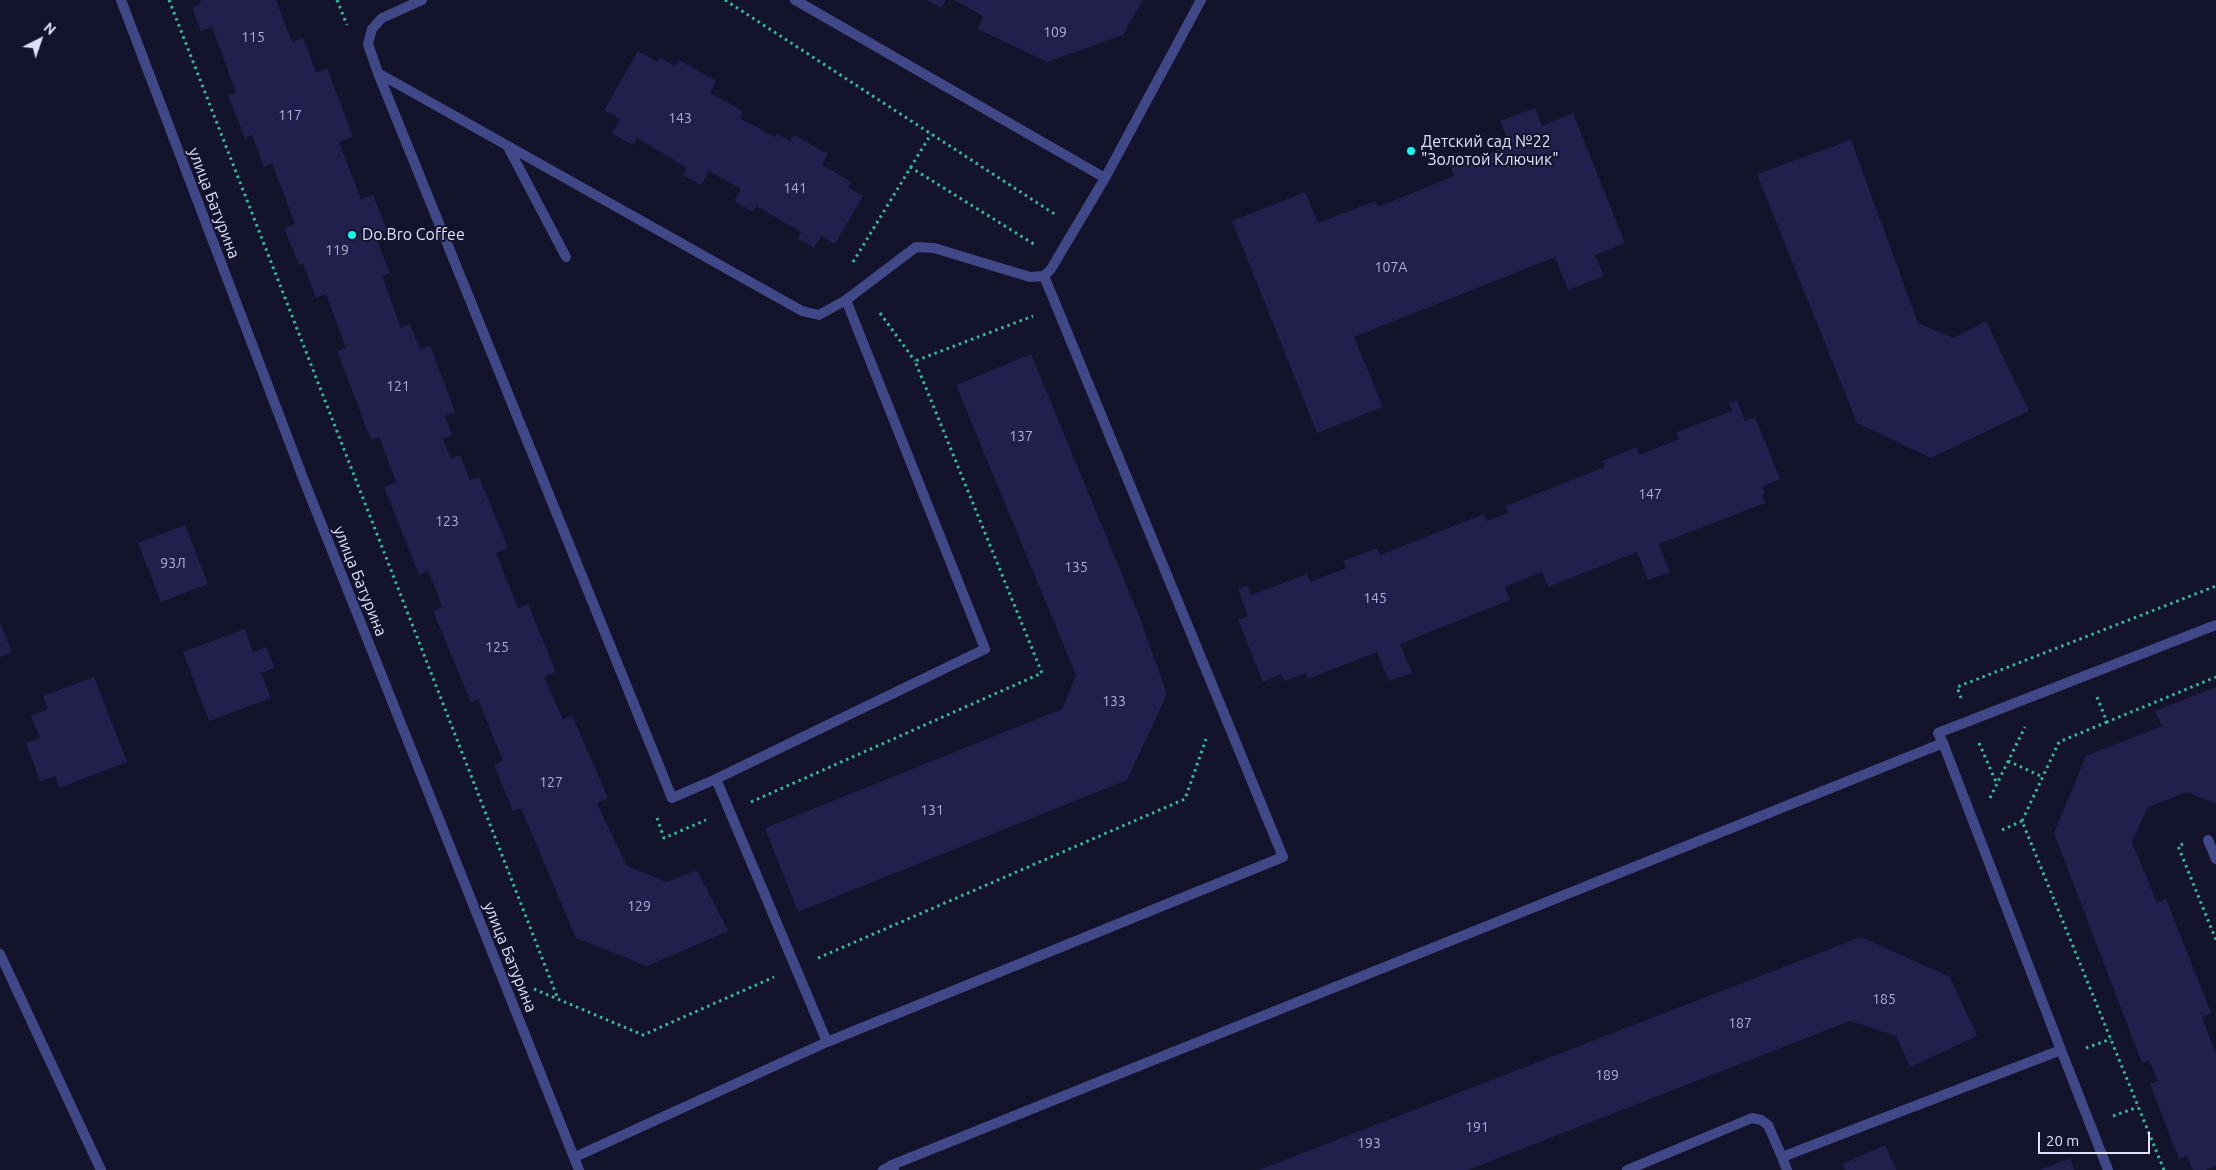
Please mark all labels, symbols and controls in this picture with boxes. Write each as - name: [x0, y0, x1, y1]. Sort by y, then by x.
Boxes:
- north arrow: [15, 15, 65, 65]
- text: N: [41, 19, 59, 38]
- house number: 109: [1043, 24, 1067, 40]
- house number: 115: [241, 29, 265, 45]
- house number: 117: [278, 107, 302, 123]
- house number: 143: [668, 110, 692, 126]
- place label: Детский сад №22 "Золотой Ключик": [1421, 132, 1559, 170]
- street label: улица Батурина: [184, 145, 244, 261]
- marker: Детский сад №22 "Золотой Ключик": [1405, 145, 1417, 157]
- house number: 141: [783, 180, 807, 196]
- place label: Do.Bro Coffee: [362, 225, 465, 245]
- marker: Do.Bro Coffee: [346, 229, 358, 241]
- house number: 119: [325, 242, 349, 258]
- house number: 107А: [1375, 259, 1407, 275]
- house number: 121: [386, 378, 410, 394]
- house number: 137: [1009, 428, 1033, 444]
- house number: 147: [1638, 486, 1662, 502]
- house number: 123: [435, 513, 459, 529]
- street label: улица Батурина: [329, 523, 391, 639]
- house number: 93Л: [160, 555, 186, 571]
- house number: 135: [1064, 559, 1088, 575]
- house number: 145: [1363, 590, 1387, 606]
- house number: 125: [485, 639, 509, 655]
- house number: 133: [1102, 693, 1126, 709]
- house number: 127: [539, 774, 563, 790]
- house number: 131: [920, 802, 944, 818]
- house number: 129: [627, 898, 651, 914]
- street label: улица Батурина: [479, 899, 541, 1015]
- house number: 185: [1872, 991, 1896, 1007]
- house number: 187: [1728, 1015, 1752, 1031]
- house number: 189: [1595, 1067, 1619, 1083]
- house number: 191: [1465, 1119, 1489, 1135]
- scale bar: [2041, 1122, 2154, 1154]
- text: 20 m: [2046, 1132, 2079, 1149]
- house number: 193: [1357, 1135, 1381, 1151]

